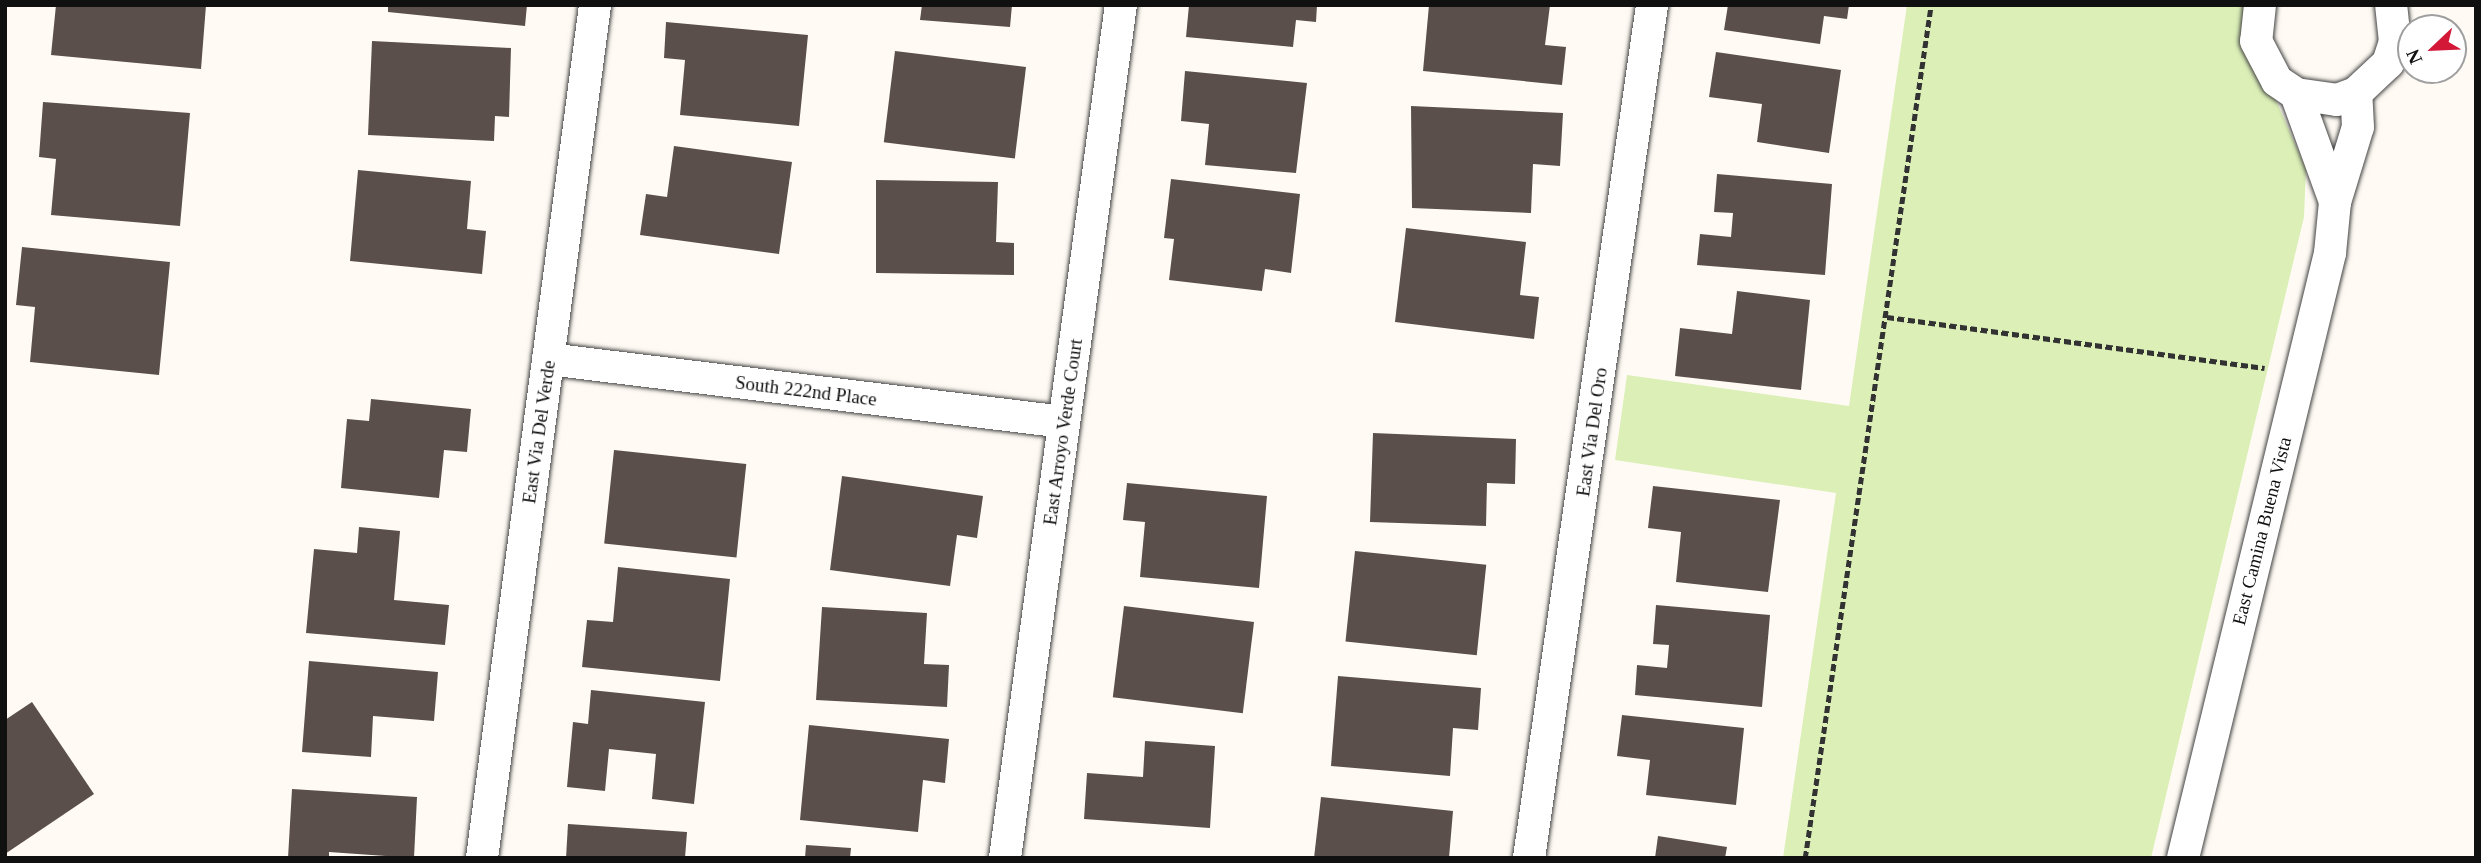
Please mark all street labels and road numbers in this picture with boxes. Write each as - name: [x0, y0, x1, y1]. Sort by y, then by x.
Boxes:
- street label: East Arroyo Verde Court: [1039, 337, 1087, 527]
- street label: East Via Del Verde: [518, 359, 560, 505]
- street label: East Via Del Oro: [1572, 366, 1612, 498]
- street label: South 222nd Place: [734, 371, 878, 411]
- street label: East Camina Buena Vista: [2228, 434, 2296, 628]

